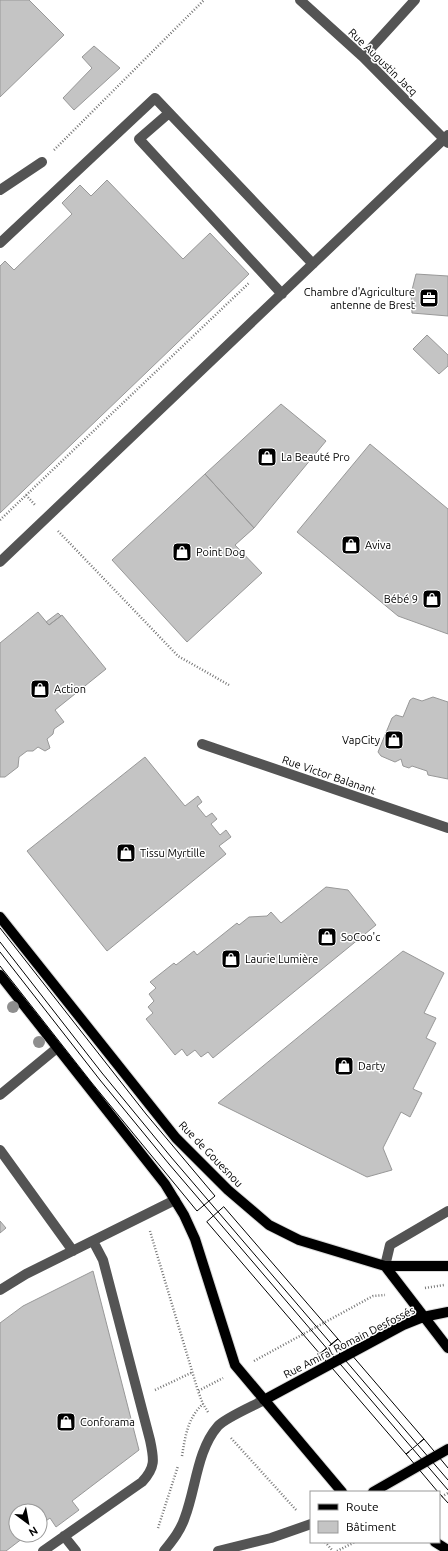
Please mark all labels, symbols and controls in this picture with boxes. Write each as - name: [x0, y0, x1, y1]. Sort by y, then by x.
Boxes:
- street label: Rue Augustin Jacq: [346, 26, 420, 98]
- place label: Chambre d'Agriculture antenne de Brest: [304, 286, 416, 311]
- office icon: Chambre d'Agriculture antenne de Brest: [418, 287, 440, 309]
- shop icon: La Beauté Pro: [256, 446, 278, 468]
- place label: La Beauté Pro: [281, 451, 350, 463]
- shop icon: Aviva: [340, 534, 362, 556]
- place label: Aviva: [365, 539, 391, 551]
- shop icon: Point Dog: [171, 541, 193, 563]
- place label: Point Dog: [196, 546, 245, 558]
- shop icon: Bébé 9: [421, 588, 443, 610]
- place label: Bébé 9: [384, 593, 418, 605]
- shop icon: Action: [29, 678, 51, 700]
- place label: Action: [54, 683, 86, 695]
- shop icon: VapCity: [383, 729, 405, 751]
- place label: VapCity: [342, 734, 381, 746]
- street label: Rue Victor Balanant: [281, 753, 378, 797]
- shop icon: Tissu Myrtille: [115, 842, 137, 864]
- place label: Tissu Myrtille: [140, 847, 205, 859]
- shop icon: SoCoo'c: [316, 926, 338, 948]
- place label: SoCoo'c: [341, 931, 380, 943]
- shop icon: Laurie Lumière: [220, 948, 242, 970]
- place label: Laurie Lumière: [245, 953, 318, 965]
- shop icon: Darty: [333, 1055, 355, 1077]
- place label: Darty: [358, 1060, 386, 1072]
- street label: Rue de Gouesnou: [177, 1119, 245, 1189]
- street label: Rue Amiral Romain Desfossés: [281, 1303, 417, 1380]
- shop icon: Conforama: [55, 1411, 77, 1433]
- place label: Conforama: [80, 1416, 135, 1428]
- legend: [310, 1491, 440, 1543]
- text: Route: [346, 1500, 379, 1513]
- north arrow: [8, 1503, 48, 1543]
- text: Bâtiment: [346, 1520, 396, 1533]
- text: N: [27, 1524, 40, 1539]

